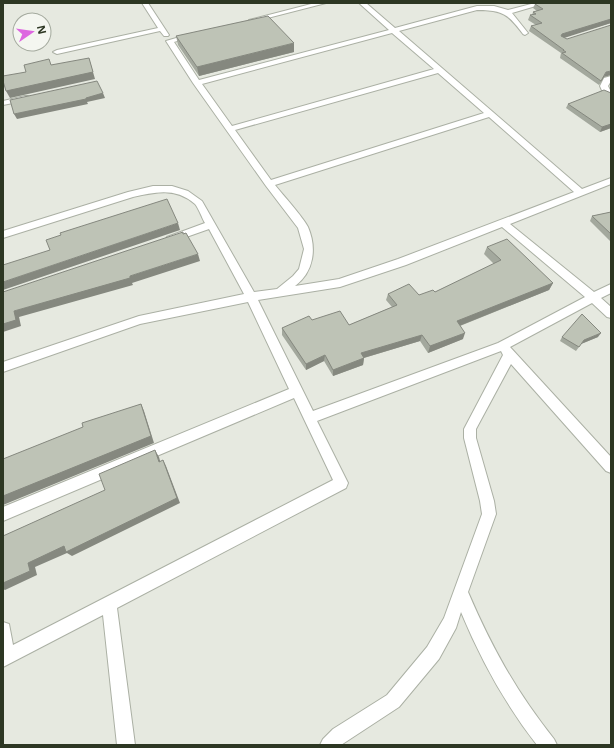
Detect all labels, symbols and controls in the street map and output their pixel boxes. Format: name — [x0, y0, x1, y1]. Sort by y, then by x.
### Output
north arrow — [12, 12, 52, 52]
text: N — [34, 24, 51, 36]

